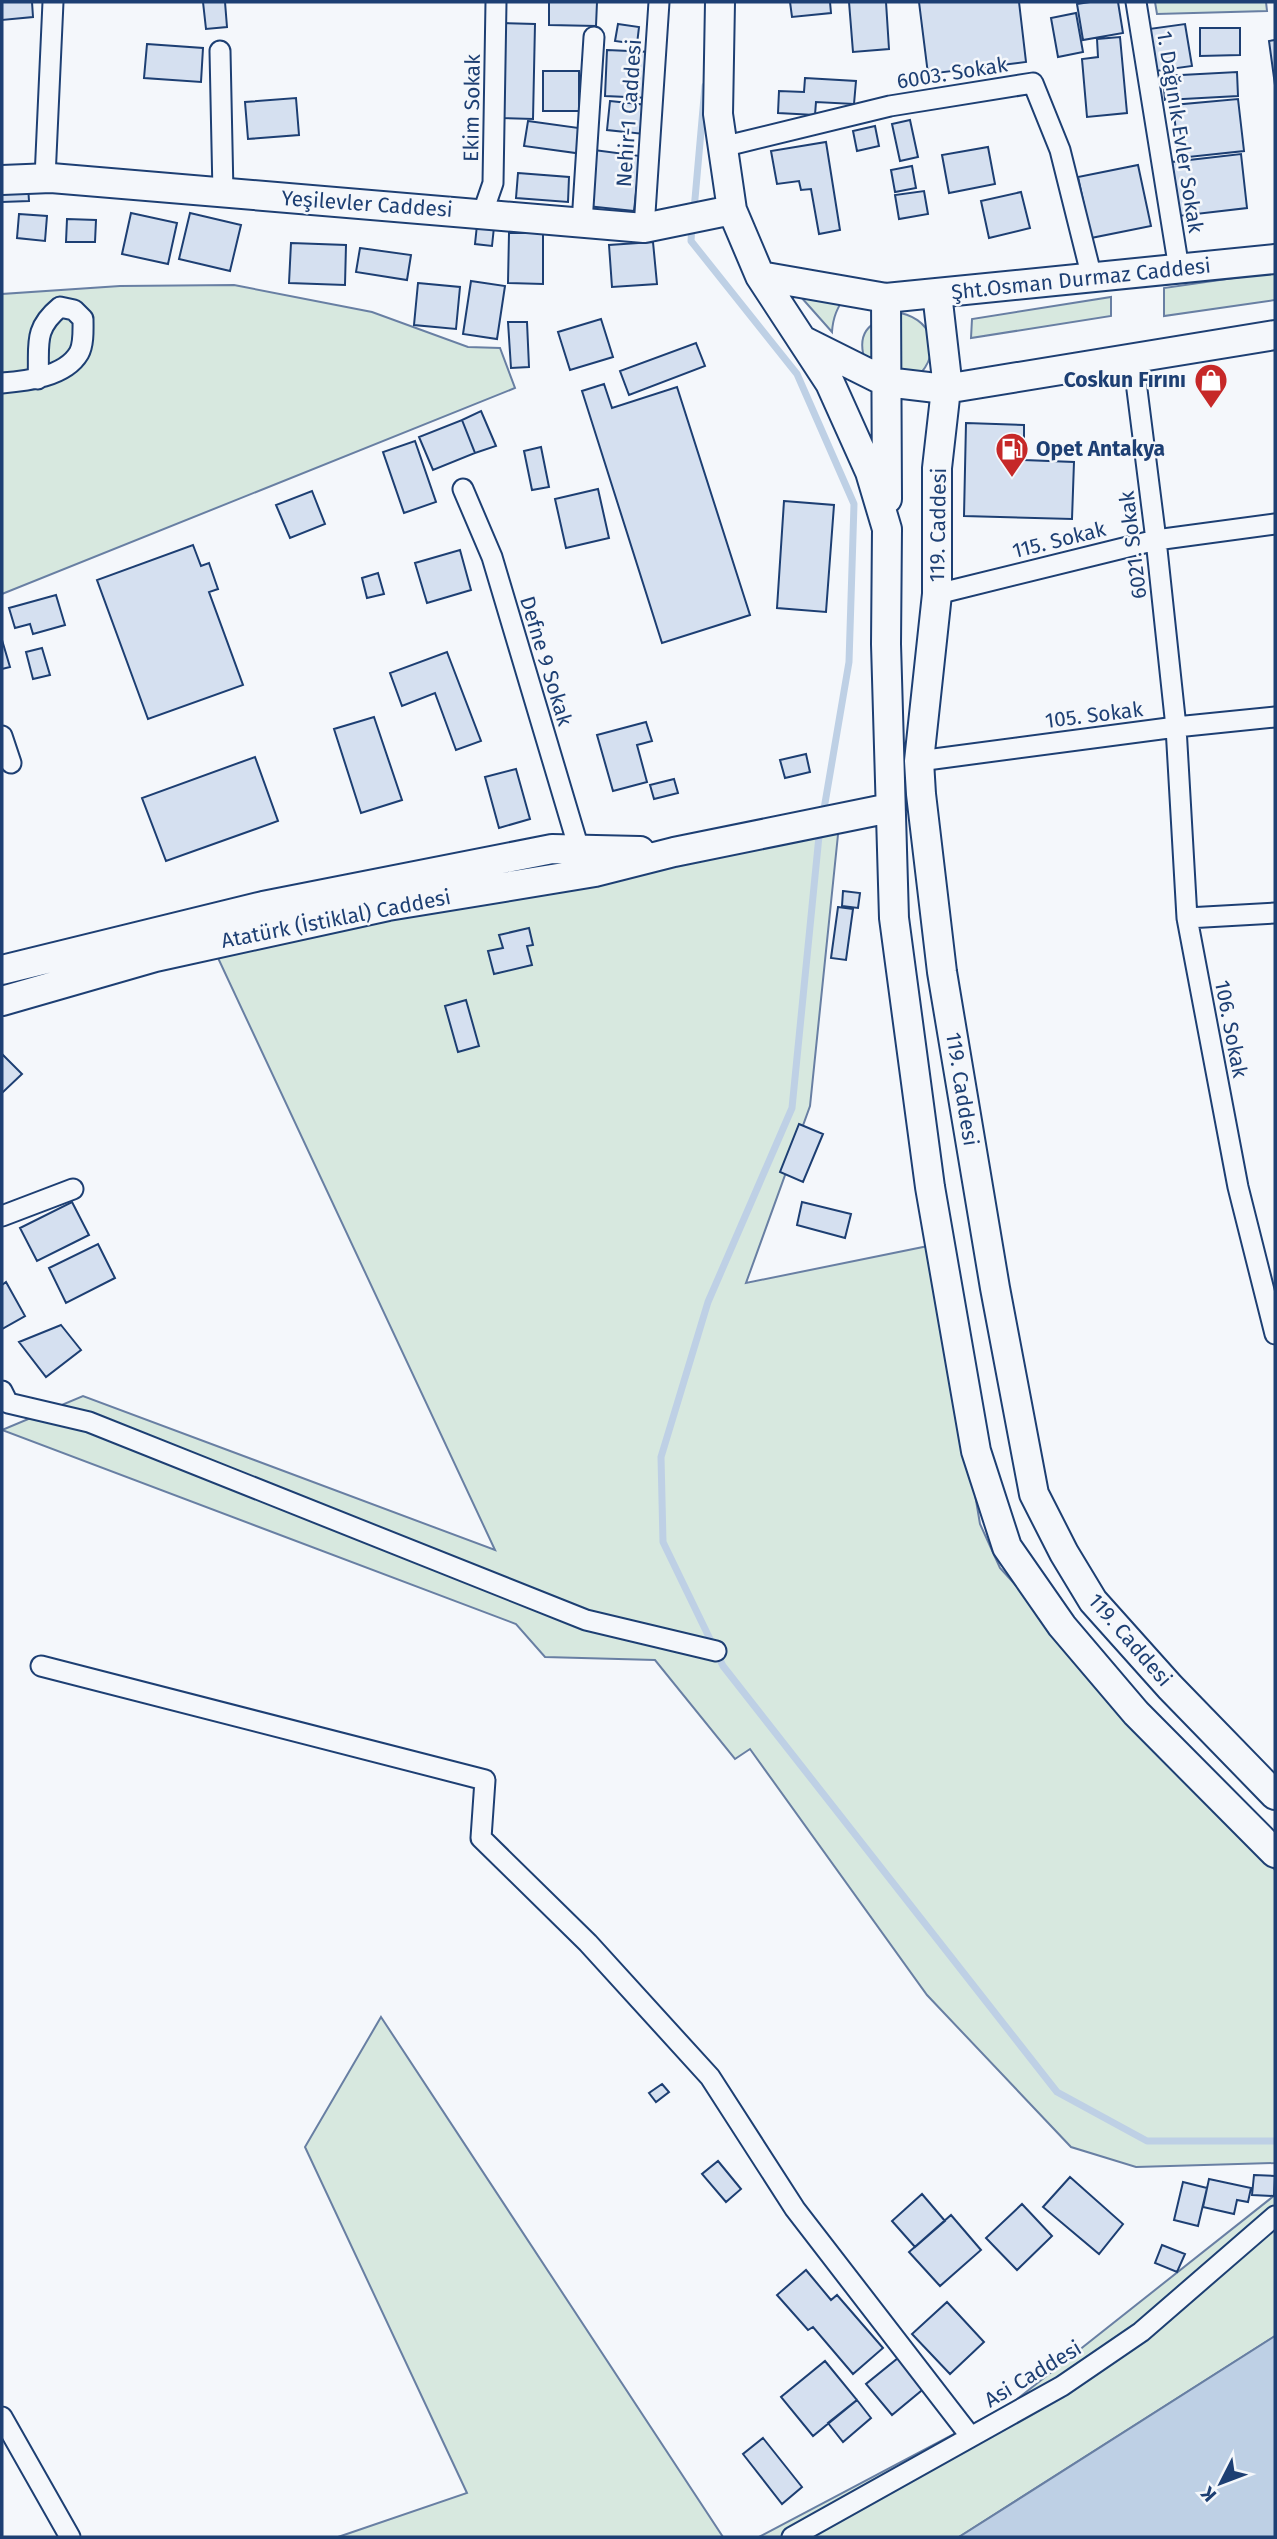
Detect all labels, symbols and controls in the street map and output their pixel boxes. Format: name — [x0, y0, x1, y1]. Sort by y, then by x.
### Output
street label: 1. Dağınık Evler Sokak — [1151, 29, 1209, 235]
street label: Nehir-1 Caddesi — [611, 38, 647, 188]
street label: 6003. Sokak — [895, 51, 1010, 95]
street label: Ekim Sokak — [458, 54, 486, 162]
street label: Yeşilevler Caddesi — [280, 185, 454, 223]
street label: Şht.Osman Durmaz Caddesi — [950, 252, 1212, 306]
shop icon: Coskun Fırını — [1192, 361, 1230, 410]
place label: Coskun Fırını — [1064, 367, 1186, 393]
fuel station icon: Opet Antakya — [993, 430, 1031, 479]
place label: Opet Antakya — [1036, 436, 1165, 462]
street label: 119. Caddesi — [924, 467, 952, 583]
street label: 6021. Sokak — [1113, 489, 1153, 600]
street label: 115. Sokak — [1010, 516, 1109, 564]
street label: Defne 9 Sokak — [514, 593, 578, 729]
street label: 105. Sokak — [1044, 696, 1145, 734]
street label: Atatürk (İstiklal) Caddesi — [219, 884, 453, 954]
street label: 106. Sokak — [1209, 978, 1253, 1080]
street label: 119. Caddesi — [940, 1030, 984, 1148]
street label: 119. Caddesi — [1083, 1588, 1177, 1692]
street label: Asi Caddesi — [980, 2335, 1086, 2413]
north arrow — [1186, 2448, 1256, 2518]
text: K — [1196, 2481, 1221, 2506]

